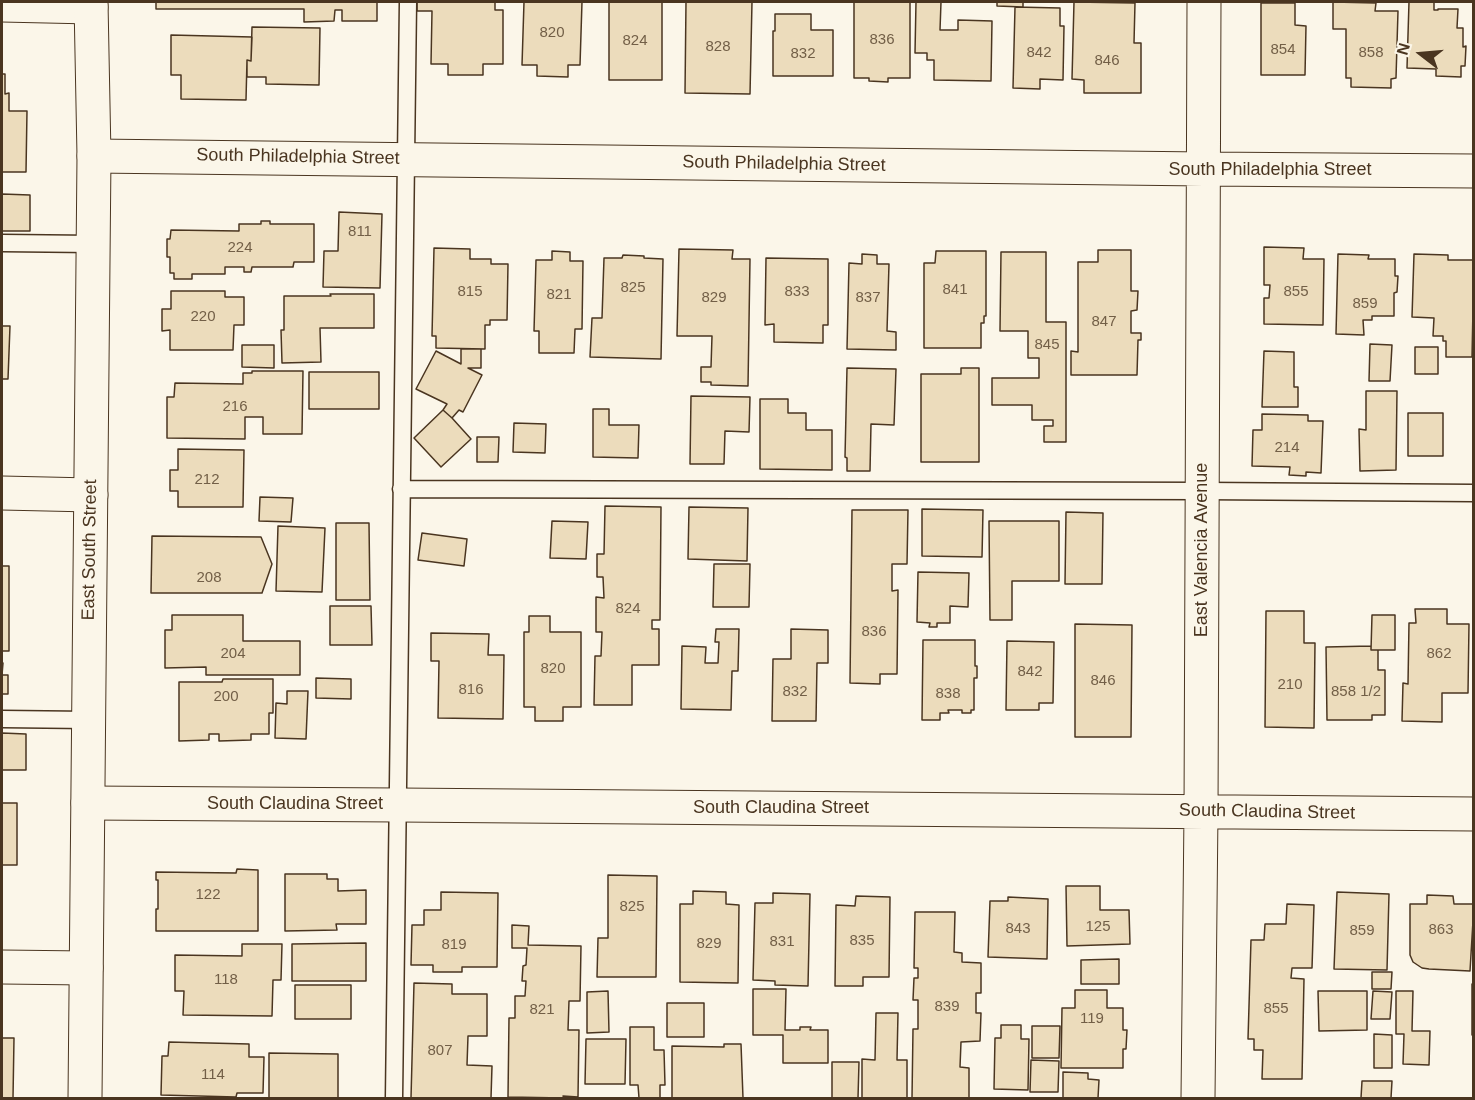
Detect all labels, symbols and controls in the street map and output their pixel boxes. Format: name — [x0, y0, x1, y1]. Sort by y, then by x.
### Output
house number: 820 — [539, 24, 565, 42]
north arrow — [1391, 24, 1451, 84]
house number: 836 — [869, 31, 895, 49]
house number: 824 — [622, 32, 648, 50]
house number: 828 — [705, 38, 731, 56]
house number: 854 — [1270, 41, 1296, 59]
text: N — [1393, 41, 1413, 57]
house number: 842 — [1026, 44, 1052, 62]
house number: 858 — [1358, 44, 1384, 62]
house number: 832 — [790, 45, 816, 63]
house number: 846 — [1094, 52, 1120, 70]
street label: South Philadelphia Street — [196, 144, 400, 170]
street label: South Philadelphia Street — [682, 151, 886, 177]
street label: South Philadelphia Street — [1168, 159, 1372, 181]
house number: 811 — [348, 223, 372, 241]
house number: 224 — [227, 239, 253, 257]
house number: 825 — [620, 279, 646, 297]
house number: 841 — [942, 281, 968, 299]
house number: 815 — [457, 283, 483, 301]
house number: 833 — [784, 283, 810, 301]
house number: 855 — [1283, 283, 1309, 301]
house number: 821 — [546, 286, 572, 304]
house number: 829 — [701, 289, 727, 307]
house number: 837 — [855, 289, 881, 307]
house number: 859 — [1352, 295, 1378, 313]
house number: 220 — [190, 308, 216, 326]
house number: 847 — [1091, 313, 1117, 331]
house number: 845 — [1034, 336, 1060, 354]
house number: 216 — [222, 398, 248, 416]
house number: 214 — [1274, 439, 1300, 457]
street label: East Valencia Avenue — [1191, 463, 1213, 637]
house number: 212 — [194, 471, 220, 489]
street label: East South Street — [78, 479, 102, 621]
house number: 208 — [196, 569, 222, 587]
house number: 824 — [615, 600, 641, 618]
house number: 836 — [861, 623, 887, 641]
house number: 204 — [220, 645, 246, 663]
house number: 862 — [1426, 645, 1452, 663]
house number: 820 — [540, 660, 566, 678]
house number: 842 — [1017, 663, 1043, 681]
house number: 846 — [1090, 672, 1116, 690]
house number: 210 — [1277, 676, 1303, 694]
house number: 816 — [458, 681, 484, 699]
house number: 832 — [782, 683, 808, 701]
house number: 858 1/2 — [1331, 683, 1381, 701]
house number: 838 — [935, 685, 961, 703]
house number: 200 — [213, 688, 239, 706]
street label: South Claudina Street — [207, 793, 383, 815]
street label: South Claudina Street — [693, 797, 869, 819]
street label: South Claudina Street — [1179, 800, 1355, 824]
house number: 122 — [195, 886, 221, 904]
house number: 825 — [619, 898, 645, 916]
house number: 125 — [1085, 918, 1111, 936]
house number: 843 — [1005, 920, 1031, 938]
house number: 863 — [1428, 921, 1454, 939]
house number: 859 — [1349, 922, 1375, 940]
house number: 835 — [849, 932, 875, 950]
house number: 831 — [769, 933, 795, 951]
house number: 829 — [696, 935, 722, 953]
house number: 819 — [441, 936, 467, 954]
house number: 118 — [214, 971, 238, 989]
house number: 839 — [934, 998, 960, 1016]
house number: 855 — [1263, 1000, 1289, 1018]
house number: 821 — [529, 1001, 555, 1019]
house number: 119 — [1080, 1010, 1104, 1028]
house number: 807 — [427, 1042, 453, 1060]
house number: 114 — [201, 1066, 225, 1084]

